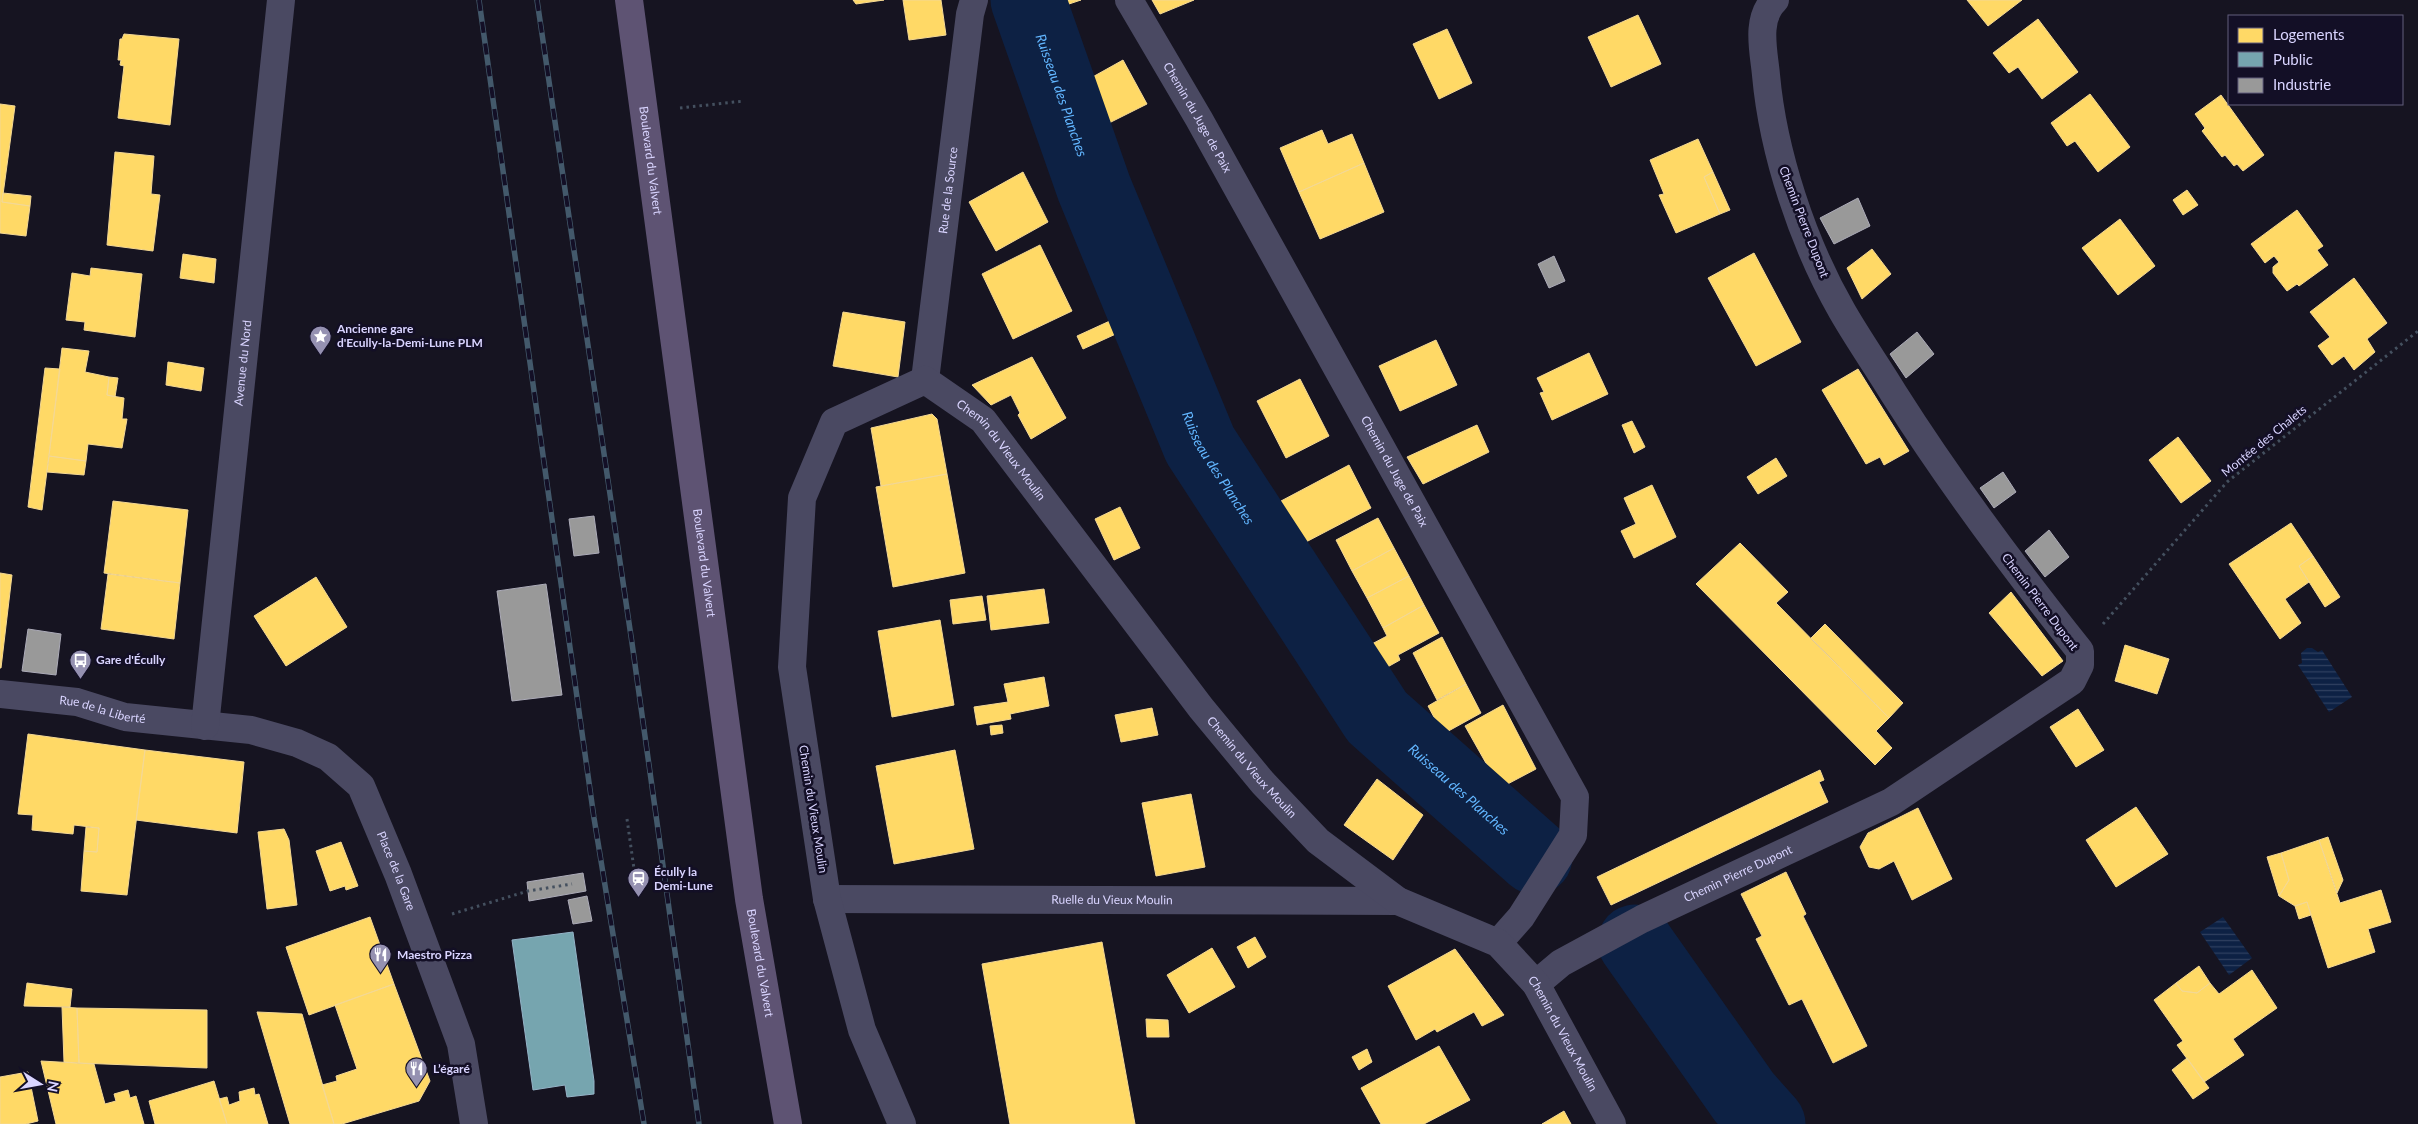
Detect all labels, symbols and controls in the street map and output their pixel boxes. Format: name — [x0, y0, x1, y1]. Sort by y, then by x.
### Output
legend — [2228, 15, 2403, 105]
text: Logements — [2273, 25, 2345, 43]
water label: Ruisseau des Planches — [1033, 31, 1091, 159]
text: Public — [2273, 50, 2313, 68]
street label: Chemin du Juge de Paix — [1160, 59, 1235, 175]
text: Industrie — [2273, 75, 2331, 93]
street label: Boulevard du Valvert — [636, 105, 666, 216]
street label: Rue de la Source — [935, 146, 961, 235]
street label: Chemin Pierre Dupont — [1776, 164, 1833, 280]
street label: Avenue du Nord — [231, 319, 254, 407]
place label: Ancienne gare d'Ecully-la-Demi-Lune PLM — [336, 321, 483, 350]
place icon: Ancienne gare d'Ecully-la-Demi-Lune PLM — [309, 324, 333, 355]
street label: Chemin du Vieux Moulin — [954, 396, 1049, 503]
street label: Montée des Chalets — [2218, 402, 2309, 479]
water label: Ruisseau des Planches — [1179, 409, 1259, 528]
street label: Chemin du Juge de Paix — [1358, 413, 1432, 529]
street label: Boulevard du Valvert — [690, 508, 719, 619]
street label: Chemin Pierre Dupont — [1999, 550, 2082, 654]
bus stop icon: Gare d'Écully — [68, 648, 92, 679]
place label: Gare d'Écully — [96, 652, 166, 667]
street label: Rue de la Liberté — [59, 692, 146, 726]
street label: Chemin du Vieux Moulin — [1204, 713, 1300, 821]
water label: Ruisseau des Planches — [1405, 740, 1513, 838]
street label: Chemin du Vieux Moulin — [796, 744, 831, 874]
street label: Place de la Gare — [374, 829, 419, 913]
street label: Chemin Pierre Dupont — [1681, 841, 1795, 905]
place label: Écully la Demi-Lune — [654, 864, 714, 893]
station icon: Écully la Demi-Lune — [626, 867, 650, 898]
street label: Ruelle du Vieux Moulin — [1051, 892, 1173, 907]
street label: Boulevard du Valvert — [744, 908, 777, 1019]
restaurant icon: Maestro Pizza — [369, 943, 393, 974]
place label: Maestro Pizza — [397, 947, 472, 962]
street label: Chemin du Vieux Moulin — [1525, 972, 1601, 1094]
restaurant icon: L’égaré — [405, 1057, 429, 1088]
north arrow — [15, 1059, 65, 1109]
place label: L’égaré — [433, 1061, 470, 1076]
text: N — [44, 1080, 63, 1093]

